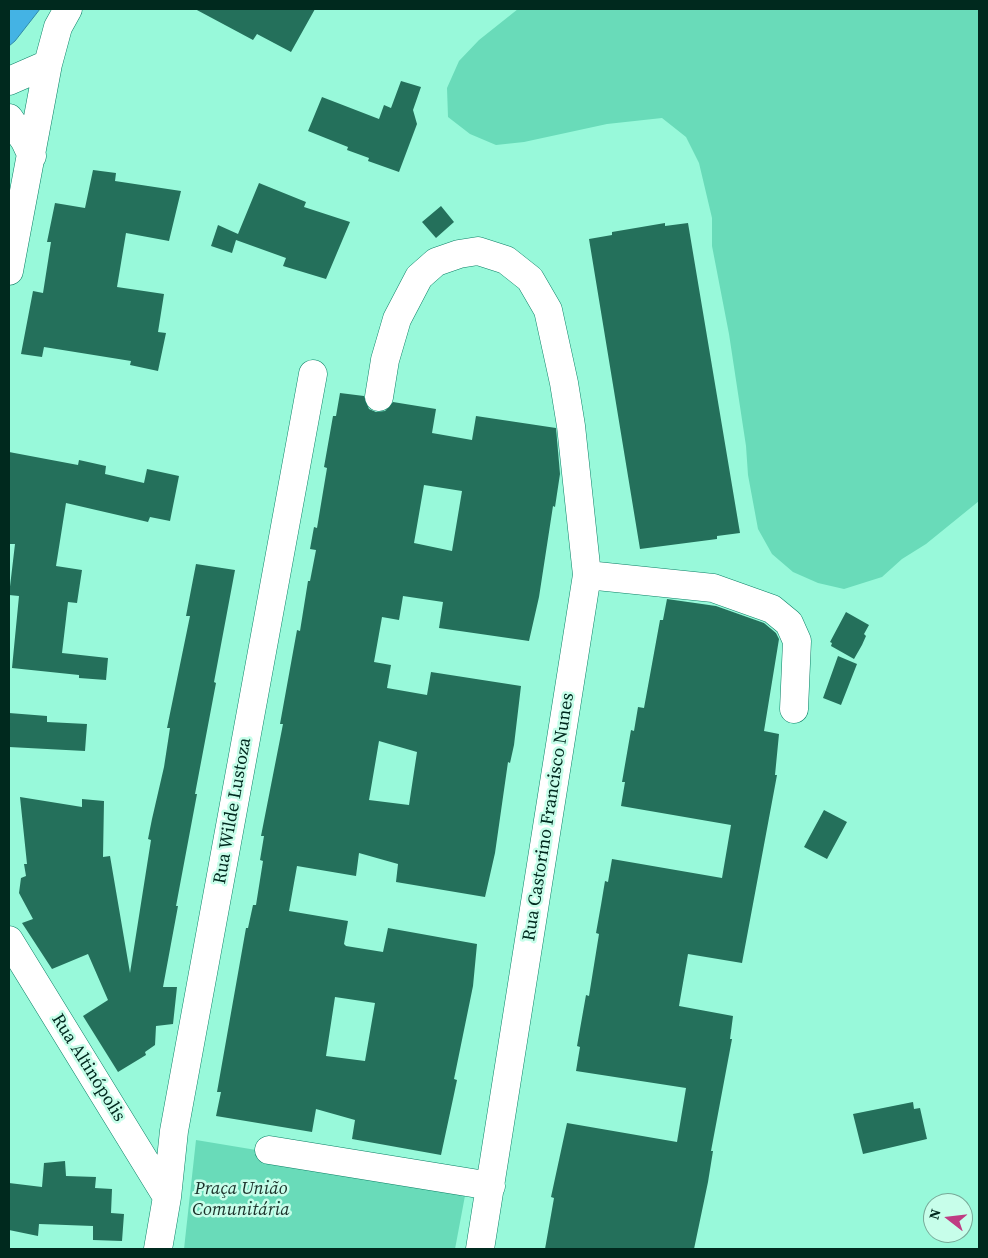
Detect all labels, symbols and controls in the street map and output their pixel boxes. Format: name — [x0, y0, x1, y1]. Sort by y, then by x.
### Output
street label: Rua Castorino Francisco Nunes — [519, 691, 579, 943]
street label: Rua Wilde Lustoza — [209, 736, 257, 886]
street label: Rua Altinópolis — [46, 1010, 130, 1126]
park label: Praça União Comunitária — [192, 1178, 290, 1220]
north arrow — [923, 1193, 973, 1243]
text: N — [924, 1206, 946, 1222]

